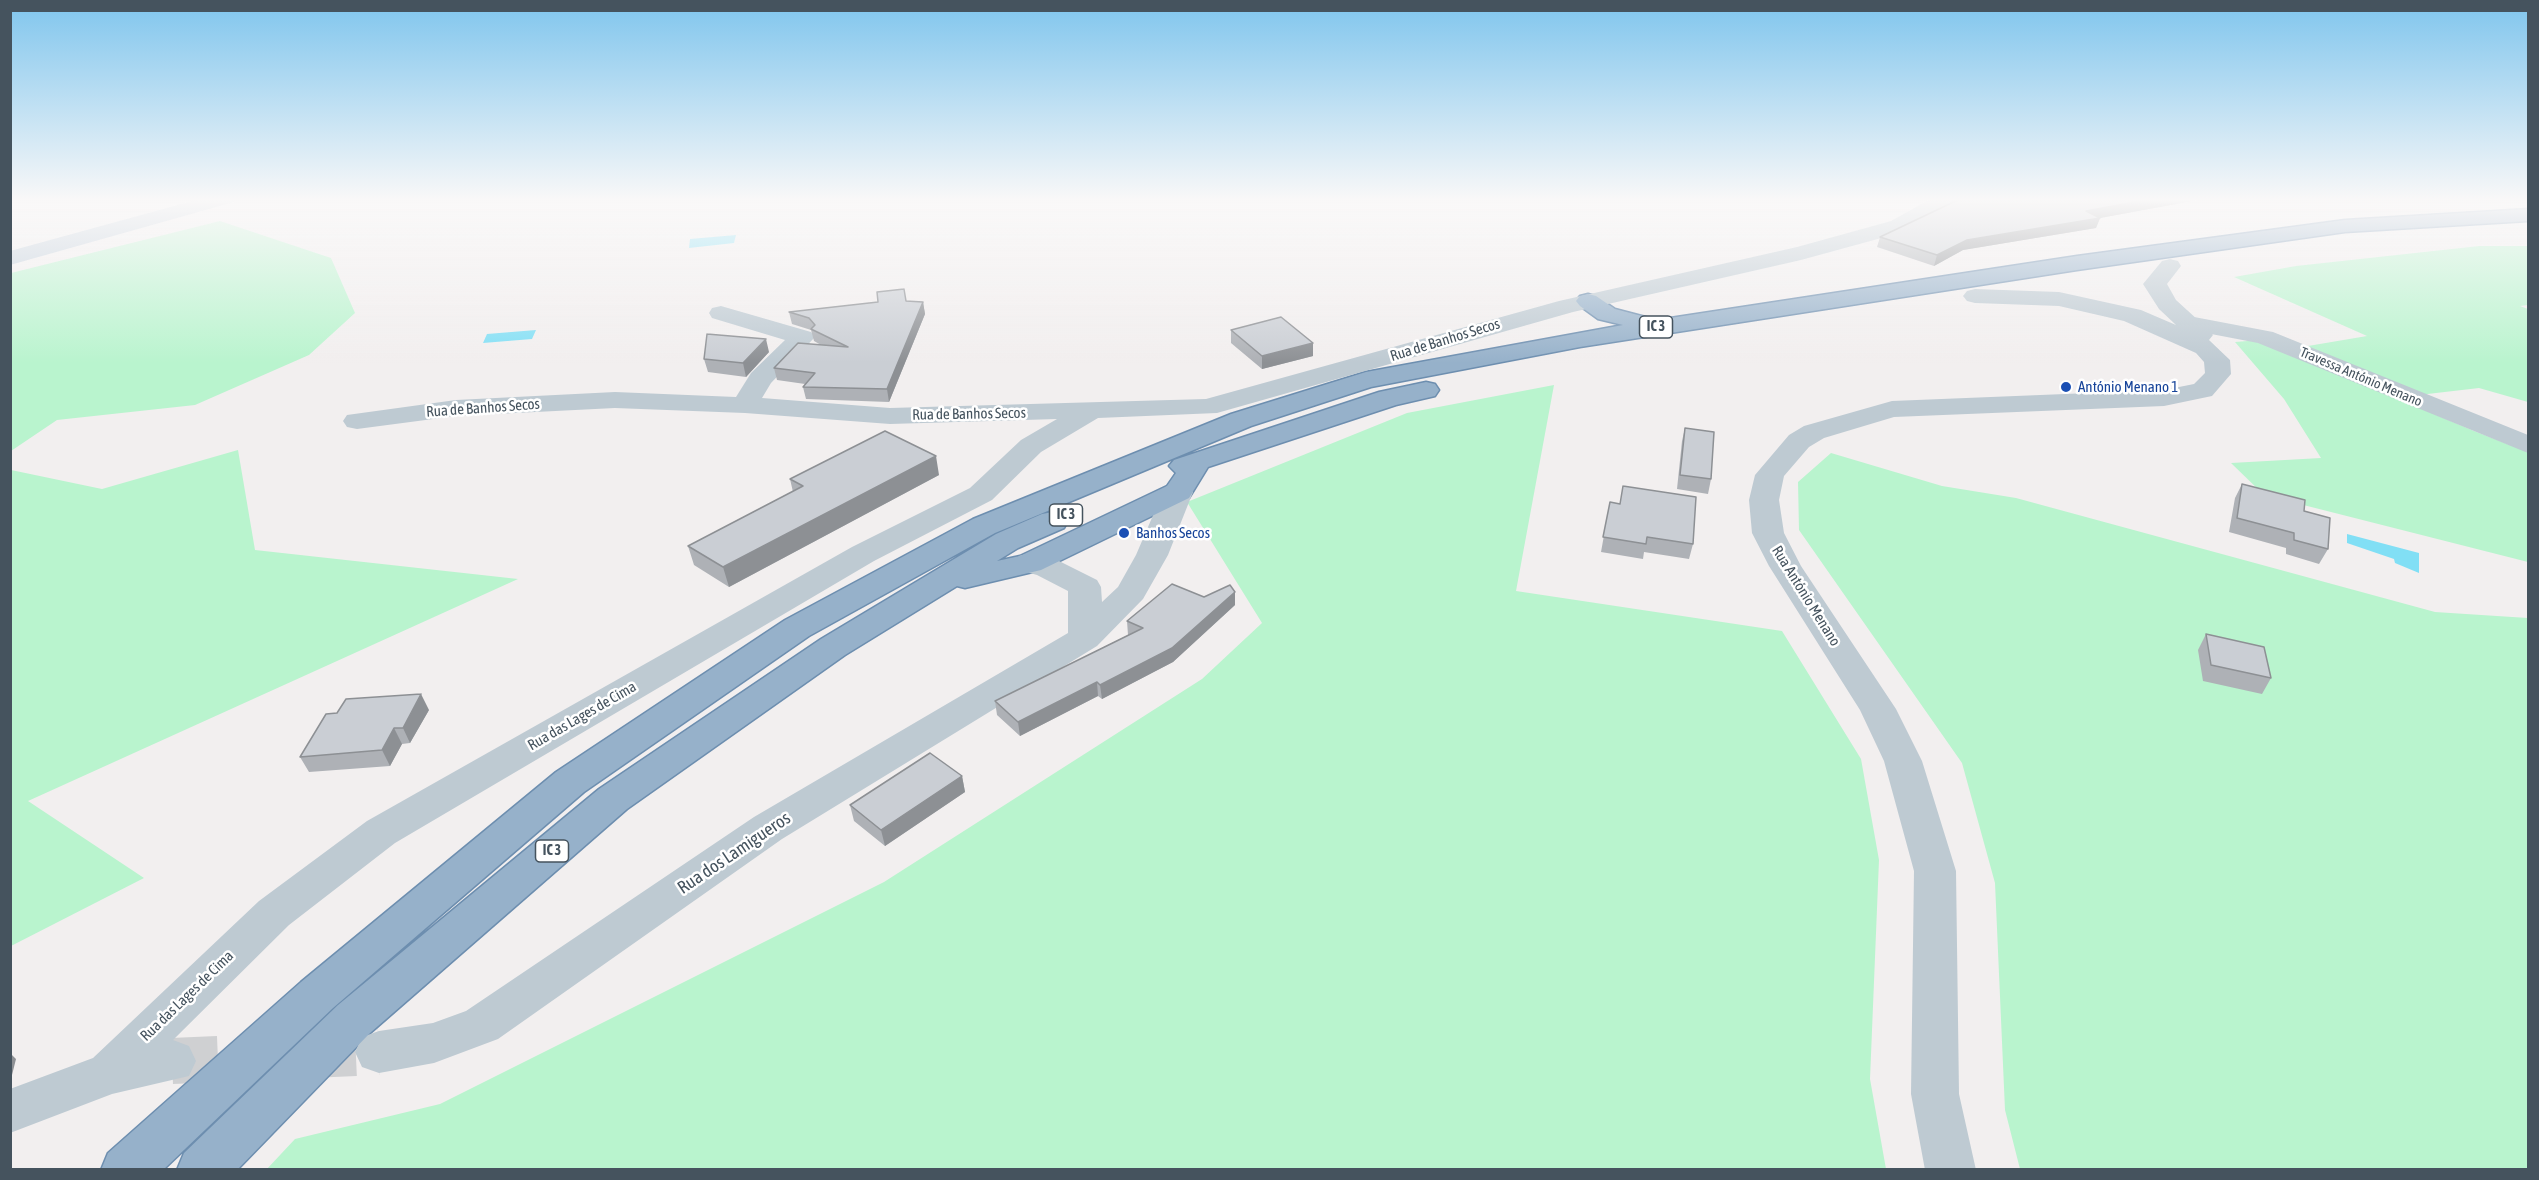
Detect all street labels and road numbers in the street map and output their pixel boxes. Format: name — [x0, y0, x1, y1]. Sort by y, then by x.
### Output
street label: Rua de Banhos Secos — [1388, 315, 1502, 365]
road number: IC 3 — [1640, 316, 1672, 338]
street label: Travessa António Menano — [2297, 344, 2425, 410]
street label: Rua de Banhos Secos — [426, 395, 540, 421]
street label: Rua de Banhos Secos — [912, 404, 1026, 424]
road number: IC 3 — [1050, 504, 1082, 526]
street label: Rua António Menano — [1768, 543, 1844, 649]
street label: Rua das Lages de Cima — [525, 678, 639, 754]
street label: Rua dos Lamigueros — [673, 807, 795, 899]
road number: IC 3 — [536, 840, 568, 862]
street label: Rua das Lages de Cima — [137, 947, 237, 1045]

